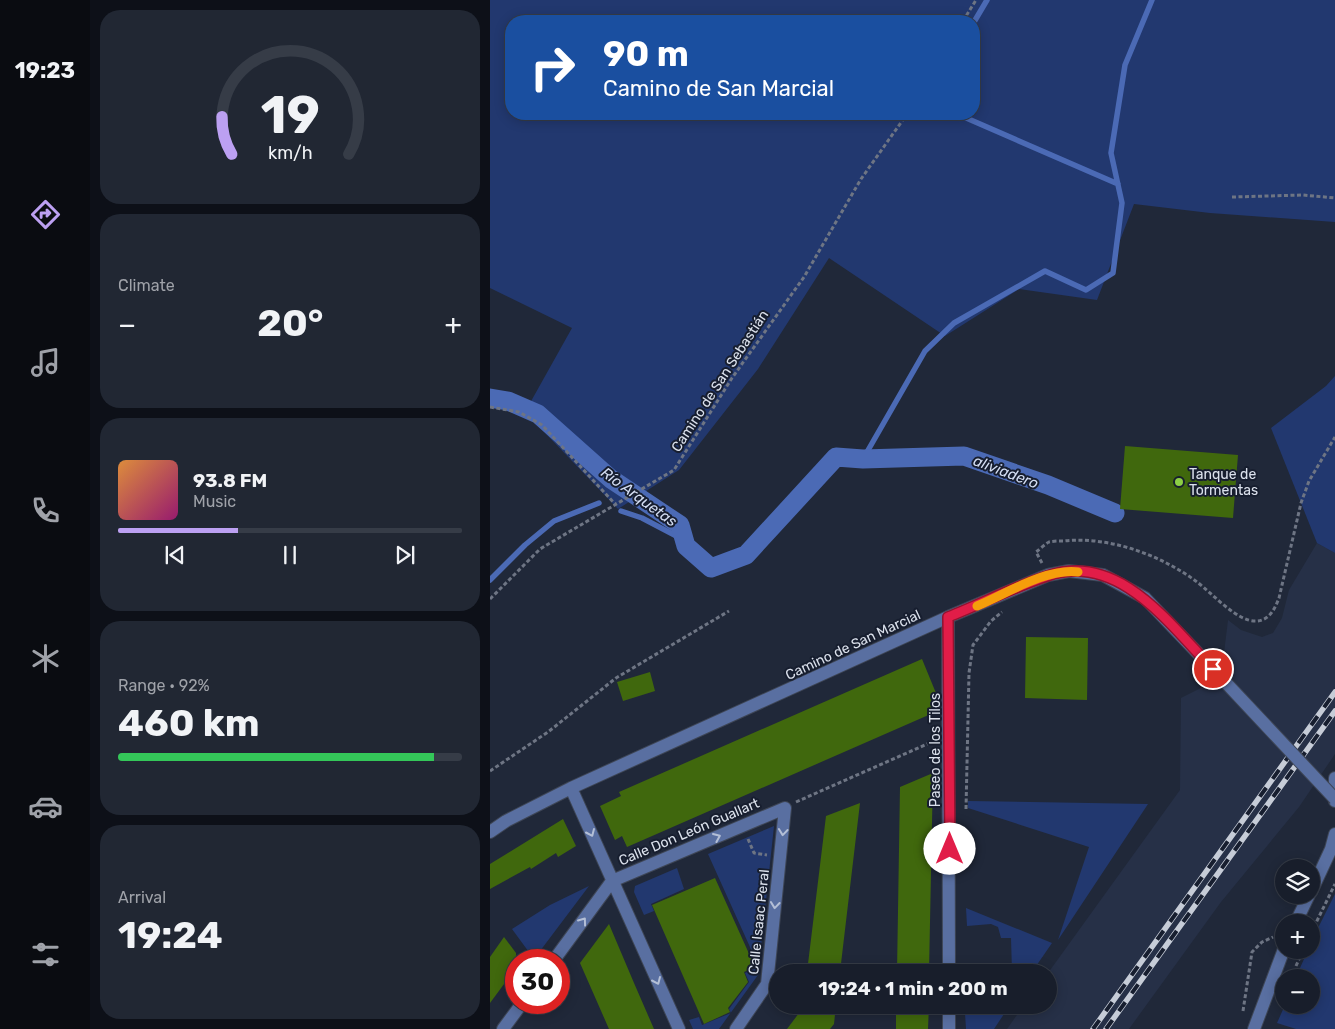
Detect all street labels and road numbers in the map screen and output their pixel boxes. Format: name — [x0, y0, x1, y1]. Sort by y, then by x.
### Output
street label: Camino de San Sebastián — [668, 307, 772, 455]
street label: Camino de San Marcial — [783, 606, 923, 684]
street label: Paseo de los Tilos — [927, 693, 944, 807]
street label: Calle Don León Guallart — [616, 794, 762, 869]
street label: Calle Isaac Peral — [745, 869, 773, 975]

